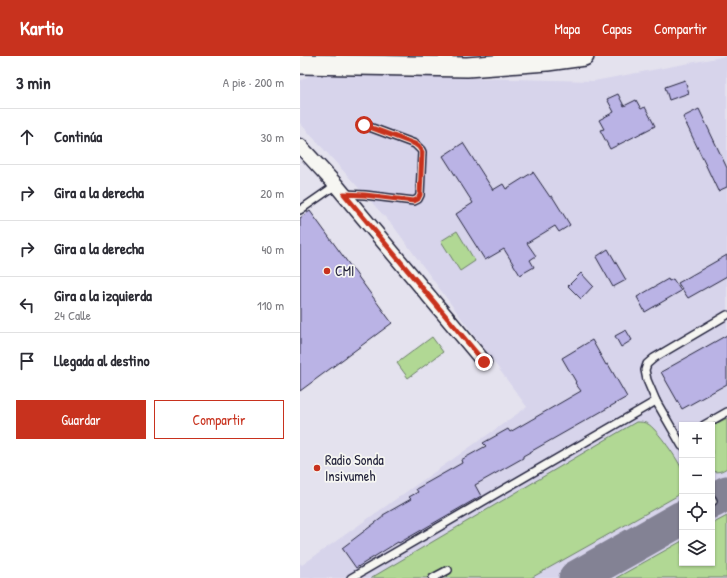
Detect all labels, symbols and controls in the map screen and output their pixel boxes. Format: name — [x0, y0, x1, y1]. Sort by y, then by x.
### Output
text: Kartio — [20, 15, 63, 41]
text: Mapa — [555, 19, 580, 38]
text: Capas — [602, 19, 632, 38]
text: Compartir — [654, 19, 707, 38]
text: 3 min — [16, 71, 51, 94]
text: A pie · 200 m — [223, 73, 284, 91]
route start — [355, 116, 373, 134]
icon: ahead — [16, 126, 38, 148]
text: Continúa — [54, 126, 102, 147]
text: 30 m — [261, 128, 284, 146]
icon: right — [16, 182, 38, 204]
text: Gira a la derecha — [54, 182, 144, 203]
text: 20 m — [260, 184, 284, 202]
icon: right — [16, 238, 38, 260]
text: Gira a la derecha — [54, 238, 144, 259]
text: 40 m — [261, 240, 284, 258]
place label: CMI — [335, 261, 354, 280]
marker: CMI — [322, 266, 332, 276]
text: Gira a la izquierda — [54, 285, 152, 306]
icon: left — [16, 294, 38, 316]
text: 110 m — [257, 296, 284, 314]
text: 24 Calle — [54, 306, 91, 324]
icon: arrive — [16, 350, 38, 372]
text: Llegada al destino — [54, 350, 150, 371]
route end — [475, 353, 493, 371]
button: Guardar — [16, 400, 146, 439]
button: Compartir — [154, 400, 284, 439]
map controls — [679, 422, 715, 566]
button: + — [679, 422, 715, 458]
place label: Radio Sonda Insivumeh — [325, 450, 384, 485]
button: − — [679, 458, 715, 494]
marker: Radio Sonda Insivumeh — [312, 463, 322, 473]
button: locate — [679, 494, 715, 530]
button: layers — [679, 530, 715, 566]

